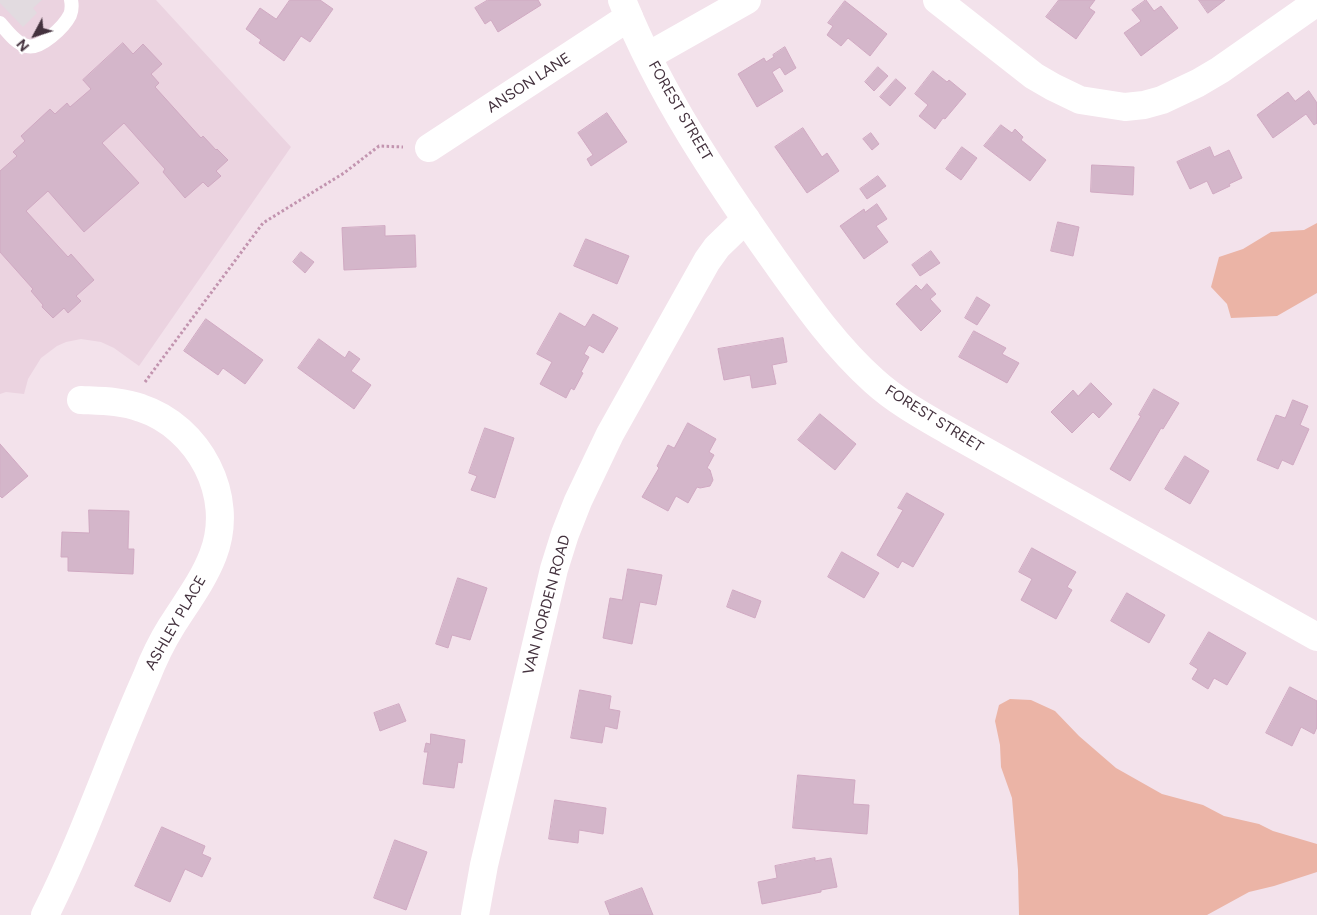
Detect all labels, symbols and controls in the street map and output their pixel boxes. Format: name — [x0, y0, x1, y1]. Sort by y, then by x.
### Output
north arrow — [10, 10, 60, 60]
text: N — [13, 35, 33, 55]
street label: ANSON LANE — [484, 49, 574, 117]
street label: FOREST STREET — [644, 58, 716, 164]
street label: FOREST STREET — [882, 382, 986, 456]
street label: VAN NORDEN ROAD — [520, 533, 574, 677]
street label: ASHLEY PLACE — [142, 573, 210, 673]

